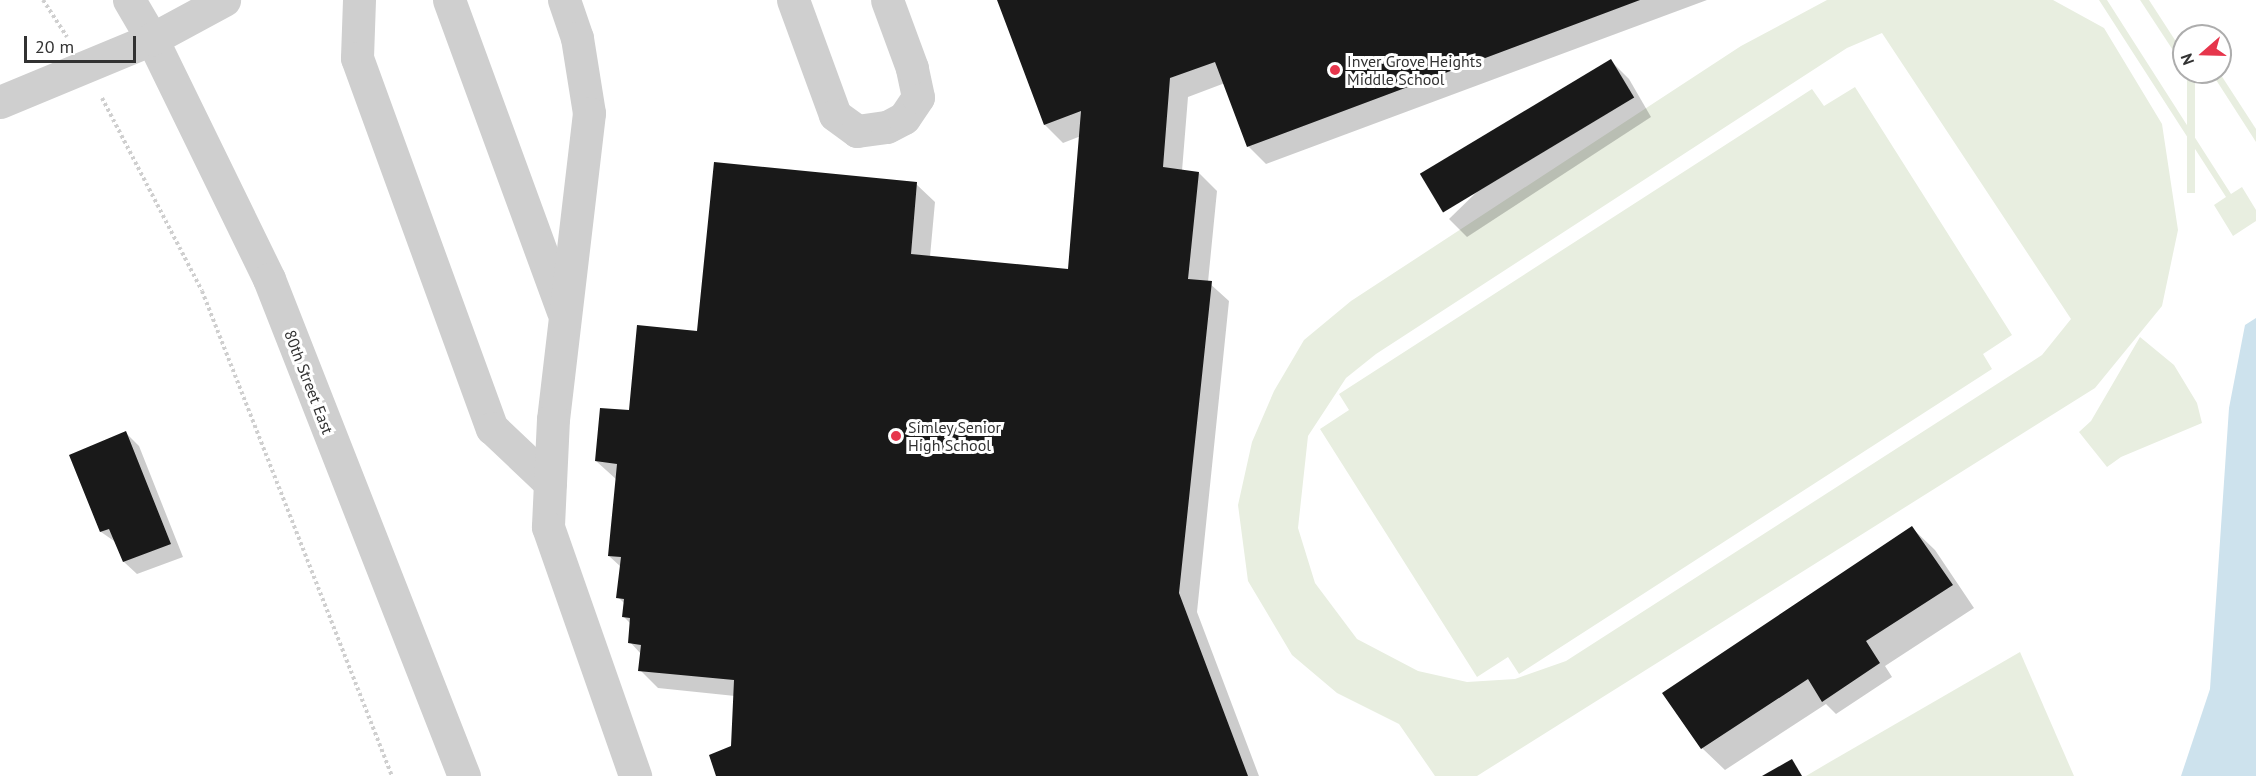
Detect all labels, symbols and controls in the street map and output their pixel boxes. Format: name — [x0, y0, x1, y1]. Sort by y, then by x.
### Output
scale bar — [27, 24, 140, 62]
north arrow — [2172, 24, 2232, 84]
text: 20 m — [35, 35, 74, 58]
place label: Inver Grove Heights Middle School — [1347, 51, 1482, 89]
text: N — [2176, 51, 2198, 68]
marker: Inver Grove Heights Middle School — [1328, 63, 1342, 77]
street label: 80th Street East — [280, 327, 338, 437]
place label: Simley Senior High School — [908, 417, 1002, 455]
marker: Simley Senior High School — [889, 429, 903, 443]

